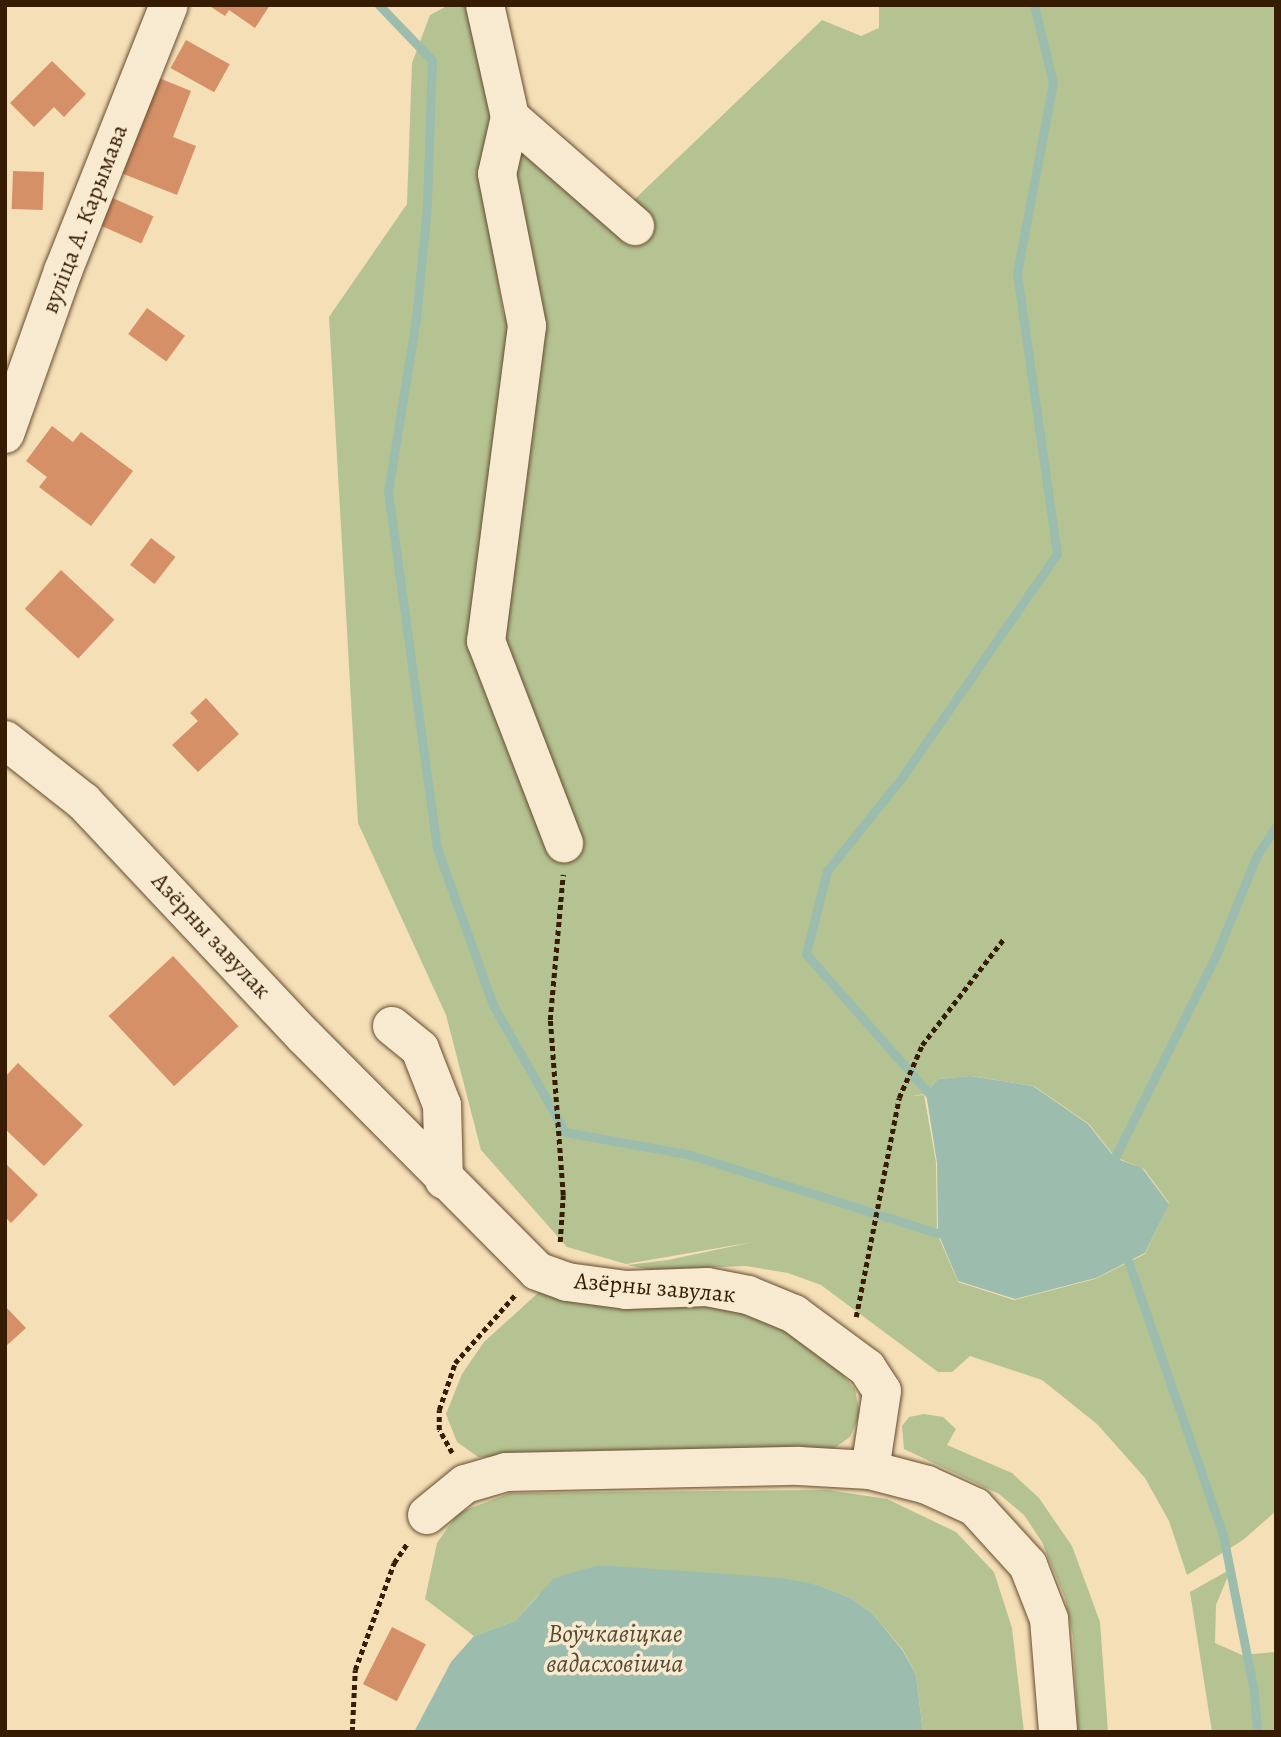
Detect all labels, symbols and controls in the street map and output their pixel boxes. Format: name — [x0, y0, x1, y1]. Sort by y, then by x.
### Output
street label: вуліца А. Карымава — [36, 120, 134, 318]
street label: Азёрны завулак — [145, 867, 277, 1005]
street label: Азёрны завулак — [573, 1267, 737, 1309]
water label: Воўчкавіцкае вадасховішча — [546, 1618, 684, 1680]

